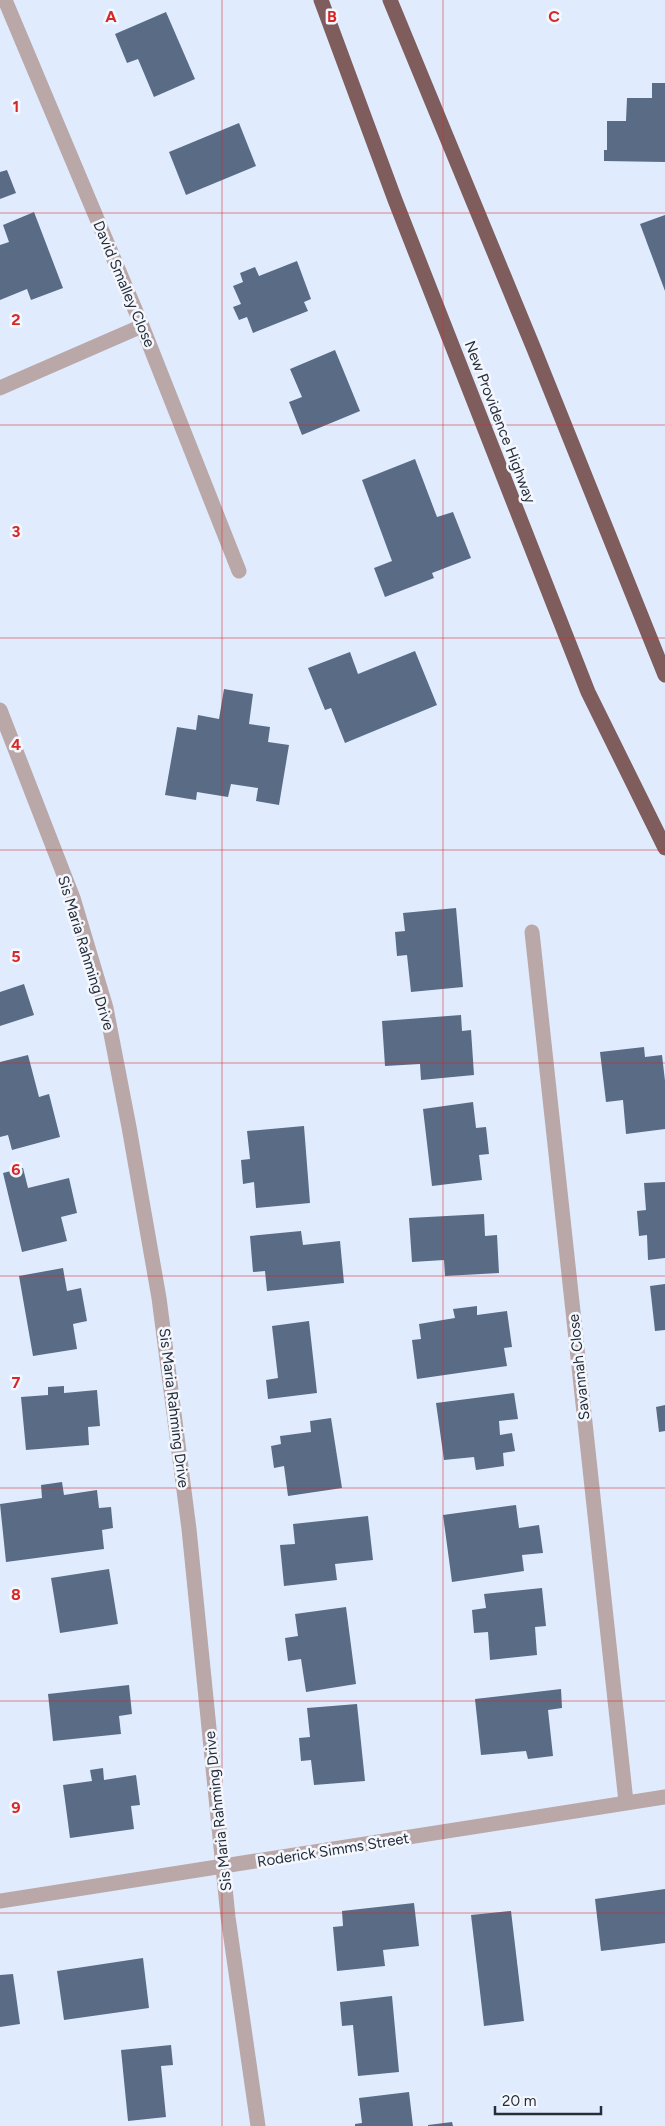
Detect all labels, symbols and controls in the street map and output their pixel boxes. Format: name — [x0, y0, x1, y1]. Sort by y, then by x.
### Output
text: A — [105, 7, 117, 26]
text: B — [327, 7, 337, 26]
text: C — [548, 7, 560, 26]
text: 1 — [13, 97, 19, 116]
street label: David Smalley Close — [89, 218, 159, 350]
text: 2 — [11, 310, 21, 329]
street label: New Providence Highway — [461, 338, 539, 506]
text: 3 — [12, 522, 21, 541]
text: 4 — [11, 735, 21, 754]
street label: Sis Maria Rahming Drive — [54, 873, 118, 1033]
text: 5 — [11, 947, 21, 966]
text: 6 — [11, 1160, 21, 1179]
street label: Savannah Close — [564, 1313, 594, 1421]
street label: Sis Maria Rahming Drive — [155, 1327, 193, 1489]
text: 7 — [12, 1373, 21, 1392]
text: 8 — [11, 1585, 21, 1604]
street label: Sis Maria Rahming Drive — [201, 1730, 235, 1892]
text: 9 — [11, 1798, 21, 1817]
street label: Roderick Simms Street — [256, 1829, 411, 1871]
scale bar — [495, 2084, 601, 2116]
text: 20 m — [502, 2092, 536, 2110]

